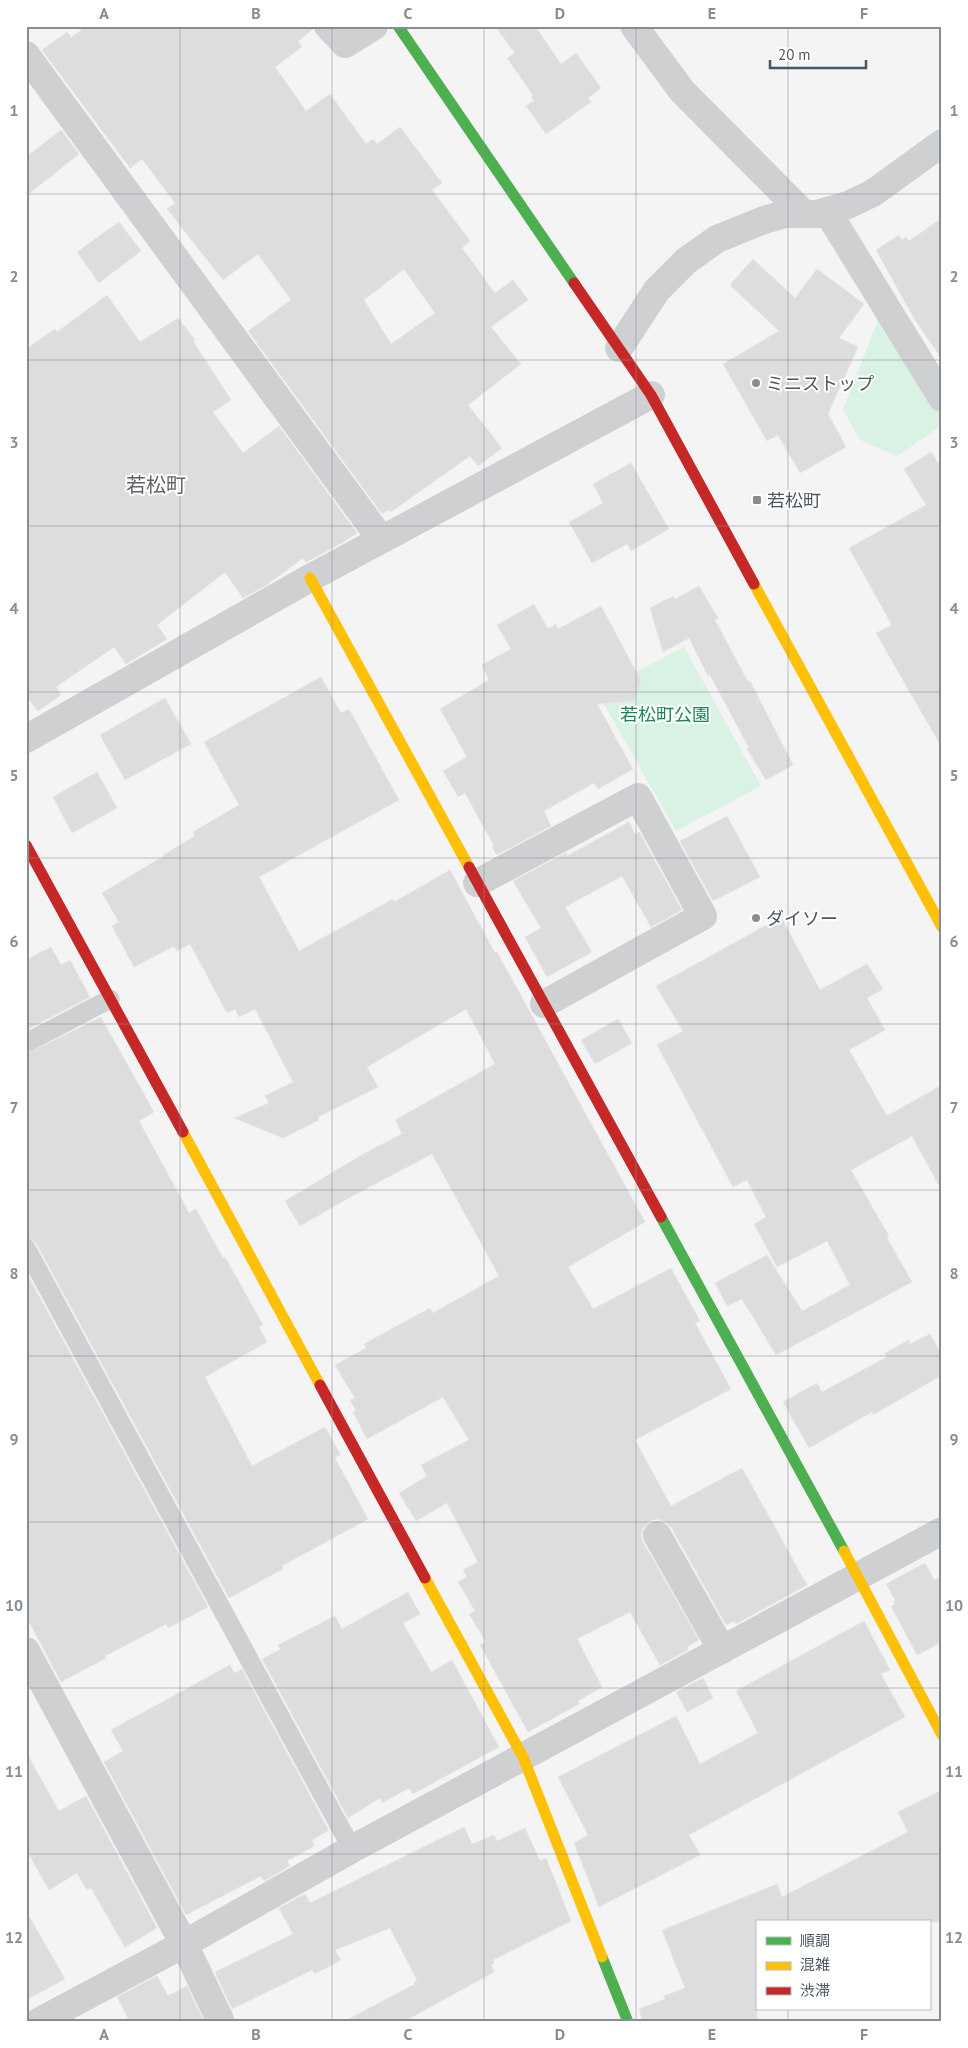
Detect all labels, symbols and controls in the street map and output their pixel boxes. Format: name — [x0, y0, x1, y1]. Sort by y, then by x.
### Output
text: A — [99, 3, 109, 23]
text: B — [251, 3, 261, 23]
text: C — [404, 3, 413, 23]
text: D — [555, 3, 565, 23]
text: E — [708, 3, 716, 23]
text: F — [860, 3, 868, 23]
scale bar — [770, 38, 867, 70]
text: 20 m — [778, 45, 811, 64]
text: 1 — [9, 100, 19, 120]
text: 1 — [949, 100, 959, 120]
text: 2 — [9, 266, 19, 286]
text: 2 — [949, 266, 959, 286]
place label: ミニストップ — [766, 372, 874, 395]
marker: ミニストップ — [750, 377, 762, 389]
text: 3 — [9, 432, 19, 452]
text: 3 — [949, 432, 959, 452]
district label: 若松町 — [126, 472, 186, 498]
place label: 若松町 — [767, 489, 821, 512]
marker: 若松町 — [751, 494, 763, 506]
text: 4 — [9, 598, 19, 618]
text: 4 — [949, 598, 959, 618]
park label: 若松町公園 — [620, 703, 710, 726]
text: 5 — [9, 765, 19, 785]
text: 5 — [949, 765, 959, 785]
place label: ダイソー — [766, 907, 838, 930]
marker: ダイソー — [750, 912, 762, 924]
text: 6 — [9, 931, 19, 951]
text: 6 — [949, 931, 959, 951]
text: 7 — [9, 1097, 19, 1117]
text: 7 — [949, 1097, 959, 1117]
text: 8 — [9, 1263, 19, 1283]
text: 8 — [949, 1263, 959, 1283]
text: 9 — [9, 1429, 19, 1449]
text: 9 — [949, 1429, 959, 1449]
text: 10 — [5, 1595, 23, 1615]
text: 10 — [945, 1595, 963, 1615]
text: 11 — [5, 1761, 23, 1781]
text: 11 — [945, 1761, 963, 1781]
legend — [756, 1920, 930, 2010]
text: 12 — [5, 1927, 23, 1947]
text: 12 — [945, 1927, 963, 1947]
text: 順調 — [800, 1931, 830, 1950]
text: 混雑 — [800, 1955, 830, 1974]
text: 渋滞 — [800, 1981, 830, 2000]
text: A — [99, 2024, 109, 2044]
text: B — [251, 2024, 261, 2044]
text: C — [404, 2024, 413, 2044]
text: D — [555, 2024, 565, 2044]
text: E — [708, 2024, 716, 2044]
text: F — [860, 2024, 868, 2044]

